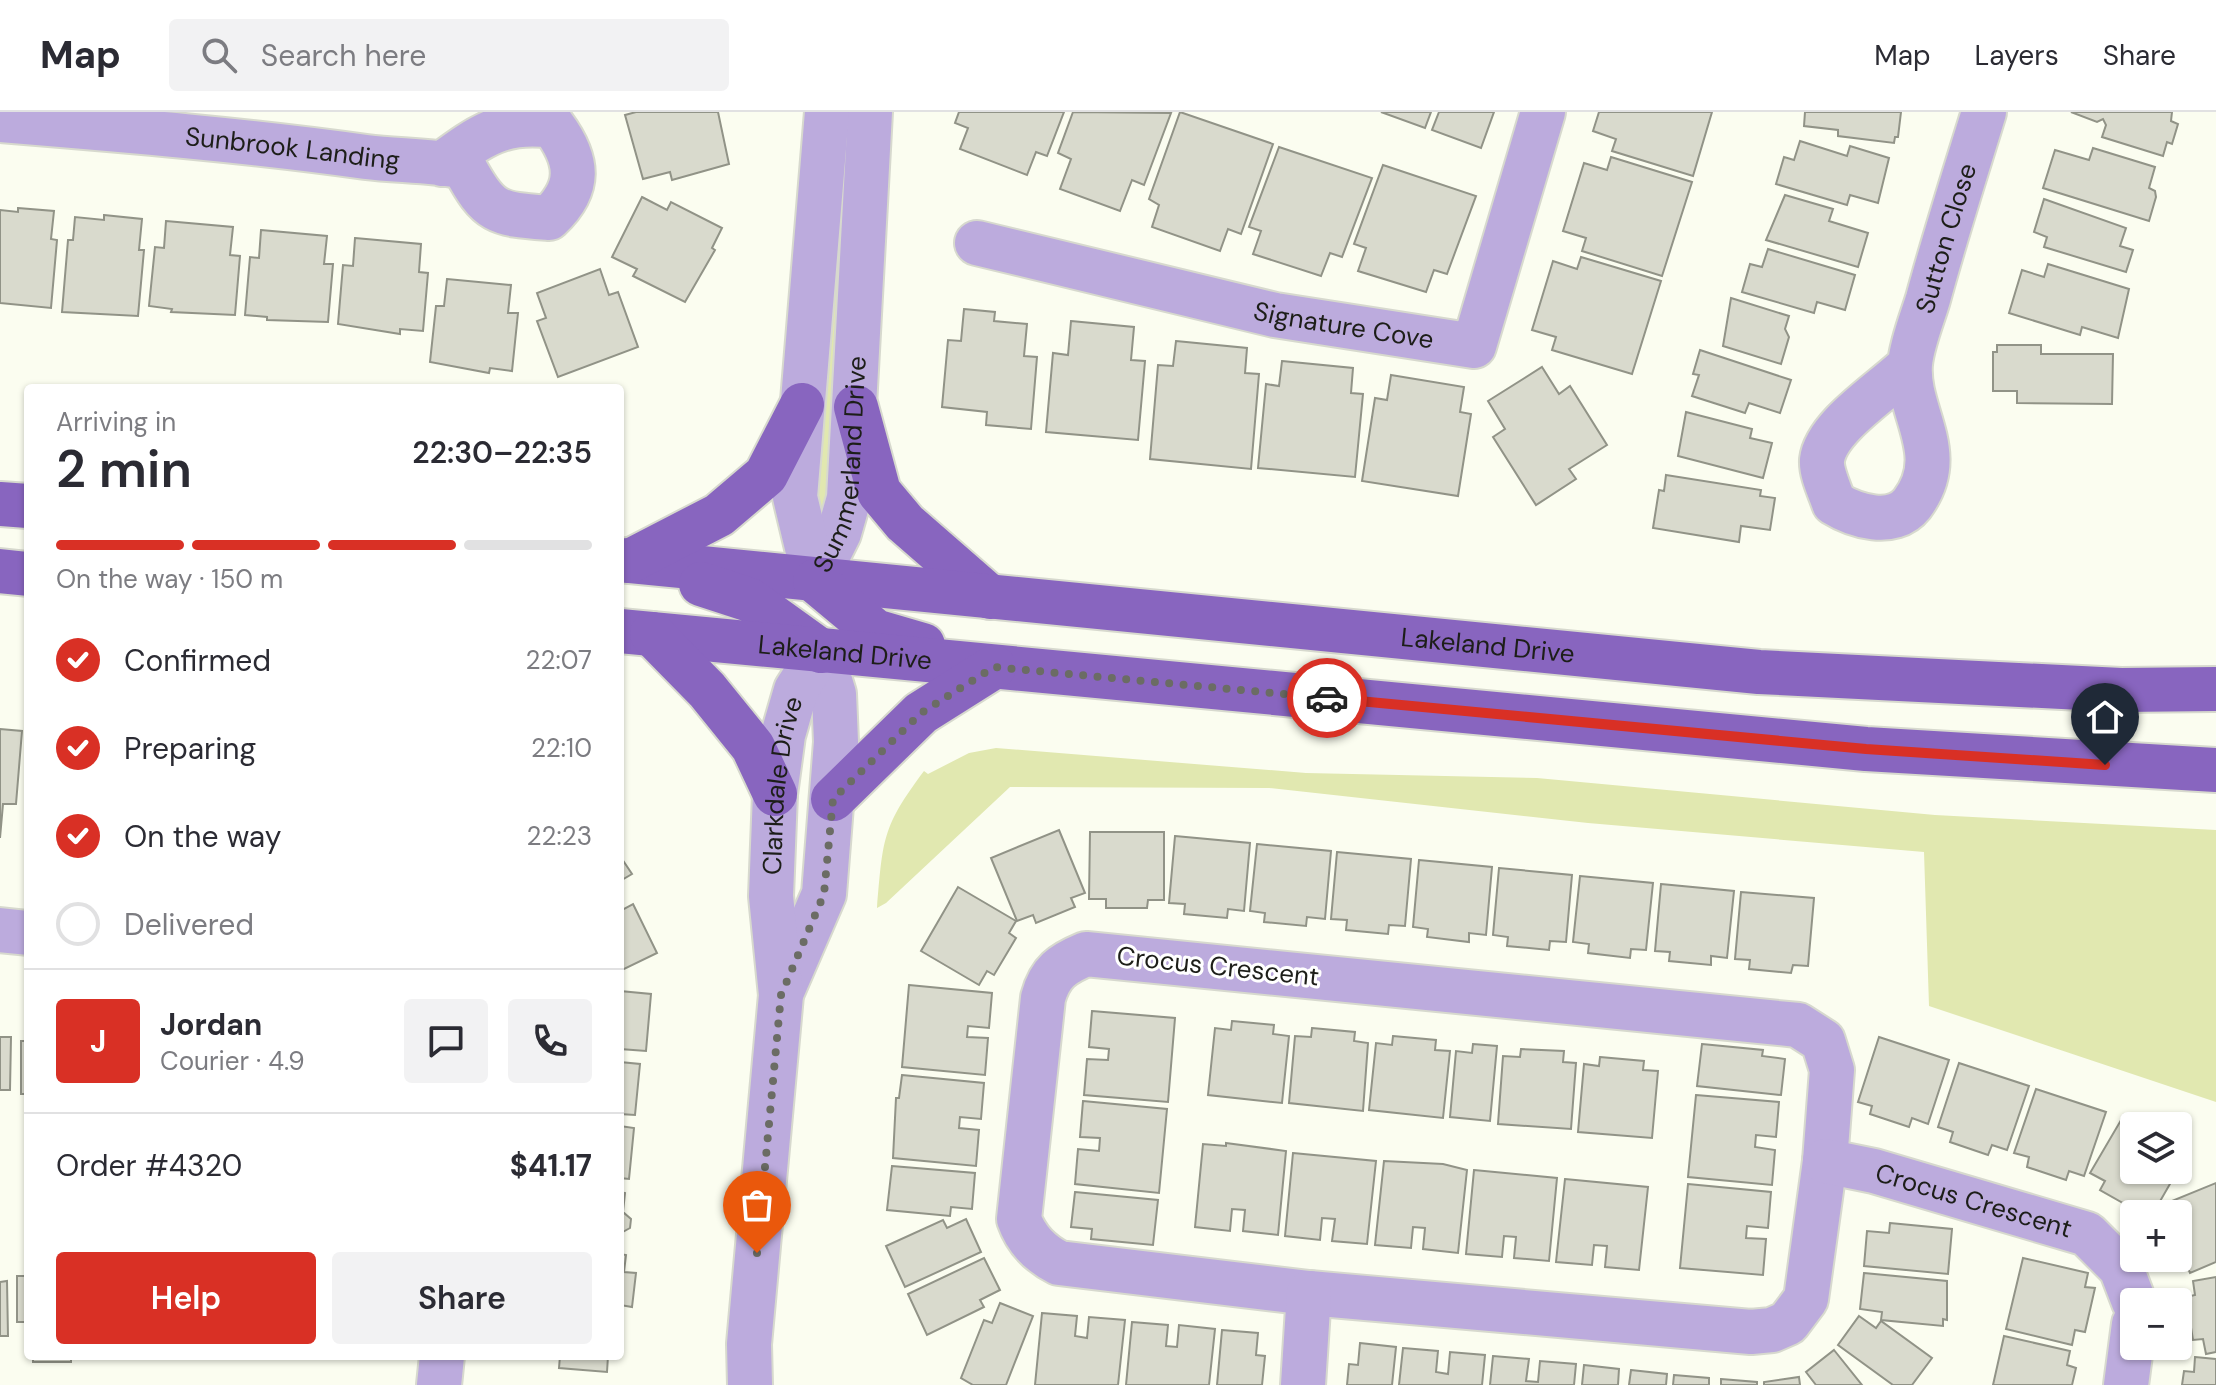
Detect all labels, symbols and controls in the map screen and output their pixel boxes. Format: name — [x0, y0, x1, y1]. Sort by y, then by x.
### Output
search box — [169, 19, 729, 91]
text: Map — [40, 30, 121, 80]
icon: search — [197, 33, 241, 77]
text: Search here — [261, 36, 426, 75]
text: Map — [1874, 37, 1931, 74]
text: Layers — [1975, 37, 2059, 74]
text: Share — [2103, 37, 2176, 74]
street label: Sunbrook Landing — [184, 119, 401, 177]
street label: Sutton Close — [1908, 159, 1984, 318]
street label: Signature Cove — [1250, 293, 1436, 356]
street label: Summerland Drive — [805, 355, 874, 578]
text: Arriving in — [56, 405, 176, 439]
text: 22:30–22:35 — [412, 433, 592, 472]
text: 2 min — [56, 435, 192, 503]
text: On the way · 150 m — [56, 562, 283, 596]
street label: Lakeland Drive — [1399, 620, 1576, 671]
street label: Lakeland Drive — [756, 627, 933, 677]
icon: check — [56, 638, 100, 682]
text: Confirmed — [124, 641, 271, 680]
text: 22:07 — [525, 643, 592, 677]
courier — [1287, 658, 1367, 738]
icon: car — [1305, 676, 1349, 720]
pin — [2071, 683, 2139, 765]
street label: Clarkdale Drive — [755, 692, 810, 876]
icon: home — [2083, 695, 2127, 739]
icon: check — [56, 726, 100, 770]
text: Preparing — [124, 729, 256, 768]
text: 22:10 — [531, 731, 592, 765]
icon: check — [56, 814, 100, 858]
text: On the way — [124, 817, 281, 856]
text: 22:23 — [526, 819, 592, 853]
text: Delivered — [124, 905, 254, 944]
street label: Crocus Crescent — [1115, 938, 1321, 994]
button: chat — [404, 999, 488, 1083]
button: phone — [508, 999, 592, 1083]
text: Jordan — [160, 1005, 262, 1044]
text: J — [90, 1022, 106, 1061]
text: Courier · 4.9 — [160, 1044, 305, 1078]
map controls — [2120, 1112, 2192, 1360]
button: layers — [2120, 1112, 2192, 1184]
text: Order #4320 — [56, 1146, 242, 1185]
text: $41.17 — [510, 1146, 592, 1185]
street label: Crocus Crescent — [1871, 1155, 2076, 1246]
pin — [723, 1171, 791, 1253]
icon: bag — [735, 1183, 779, 1227]
button: + — [2120, 1200, 2192, 1272]
button: Help — [56, 1252, 316, 1344]
button: Share — [332, 1252, 592, 1344]
button: − — [2120, 1288, 2192, 1360]

